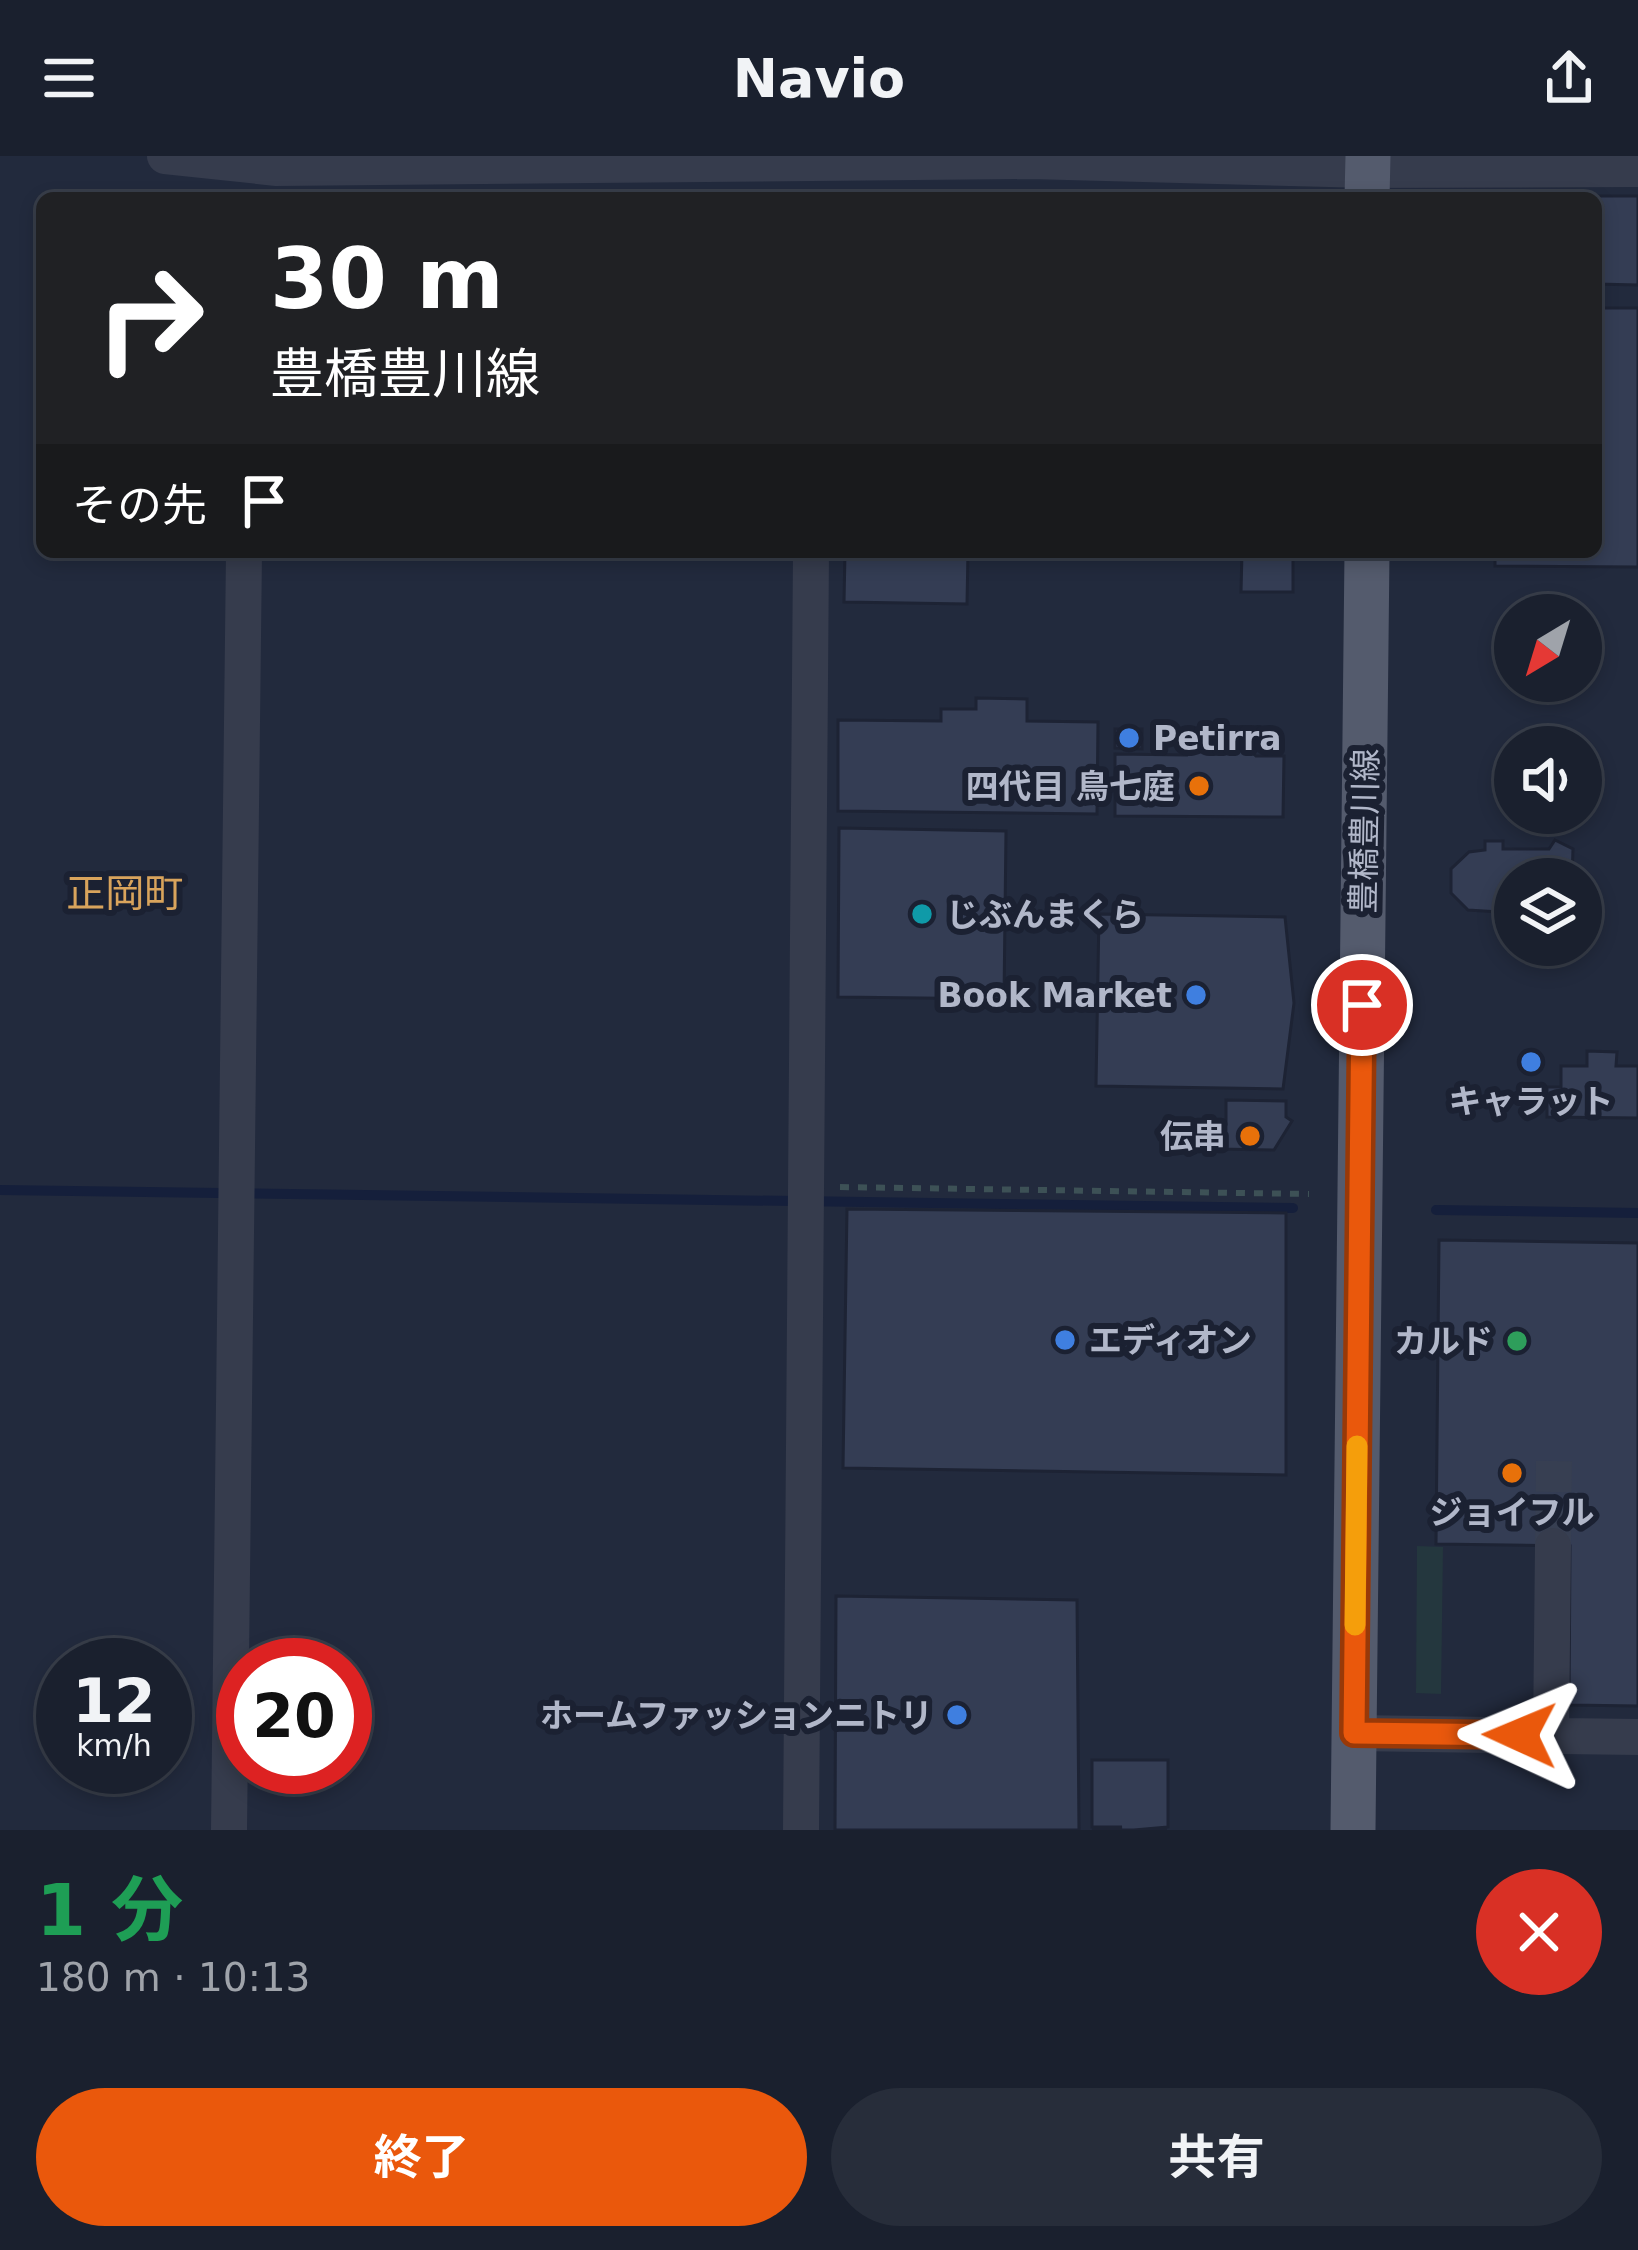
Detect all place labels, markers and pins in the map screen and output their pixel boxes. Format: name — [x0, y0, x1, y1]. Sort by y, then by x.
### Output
place label: Petirra — [1153, 719, 1281, 758]
marker: Petirra — [1116, 725, 1142, 751]
place label: 四代目 鳥七庭 — [966, 767, 1175, 806]
marker: 四代目 鳥七庭 — [1186, 773, 1212, 799]
place label: じぶんまくら — [946, 895, 1144, 934]
marker: じぶんまくら — [909, 901, 935, 927]
pin — [1311, 954, 1413, 1056]
place label: Book Market — [937, 976, 1172, 1015]
marker: Book Market — [1183, 982, 1209, 1008]
marker: キャラット — [1518, 1049, 1544, 1075]
place label: キャラット — [1449, 1082, 1614, 1121]
place label: 伝串 — [1160, 1117, 1226, 1156]
marker: 伝串 — [1237, 1123, 1263, 1149]
place label: エディオン — [1089, 1321, 1252, 1360]
place label: カルド — [1394, 1322, 1493, 1361]
marker: エディオン — [1052, 1327, 1078, 1353]
marker: カルド — [1504, 1328, 1530, 1354]
marker: ジョイフル — [1499, 1460, 1525, 1486]
place label: ジョイフル — [1430, 1493, 1595, 1532]
place label: ホームファッションニトリ — [540, 1696, 933, 1735]
marker: ホームファッションニトリ — [944, 1702, 970, 1728]

